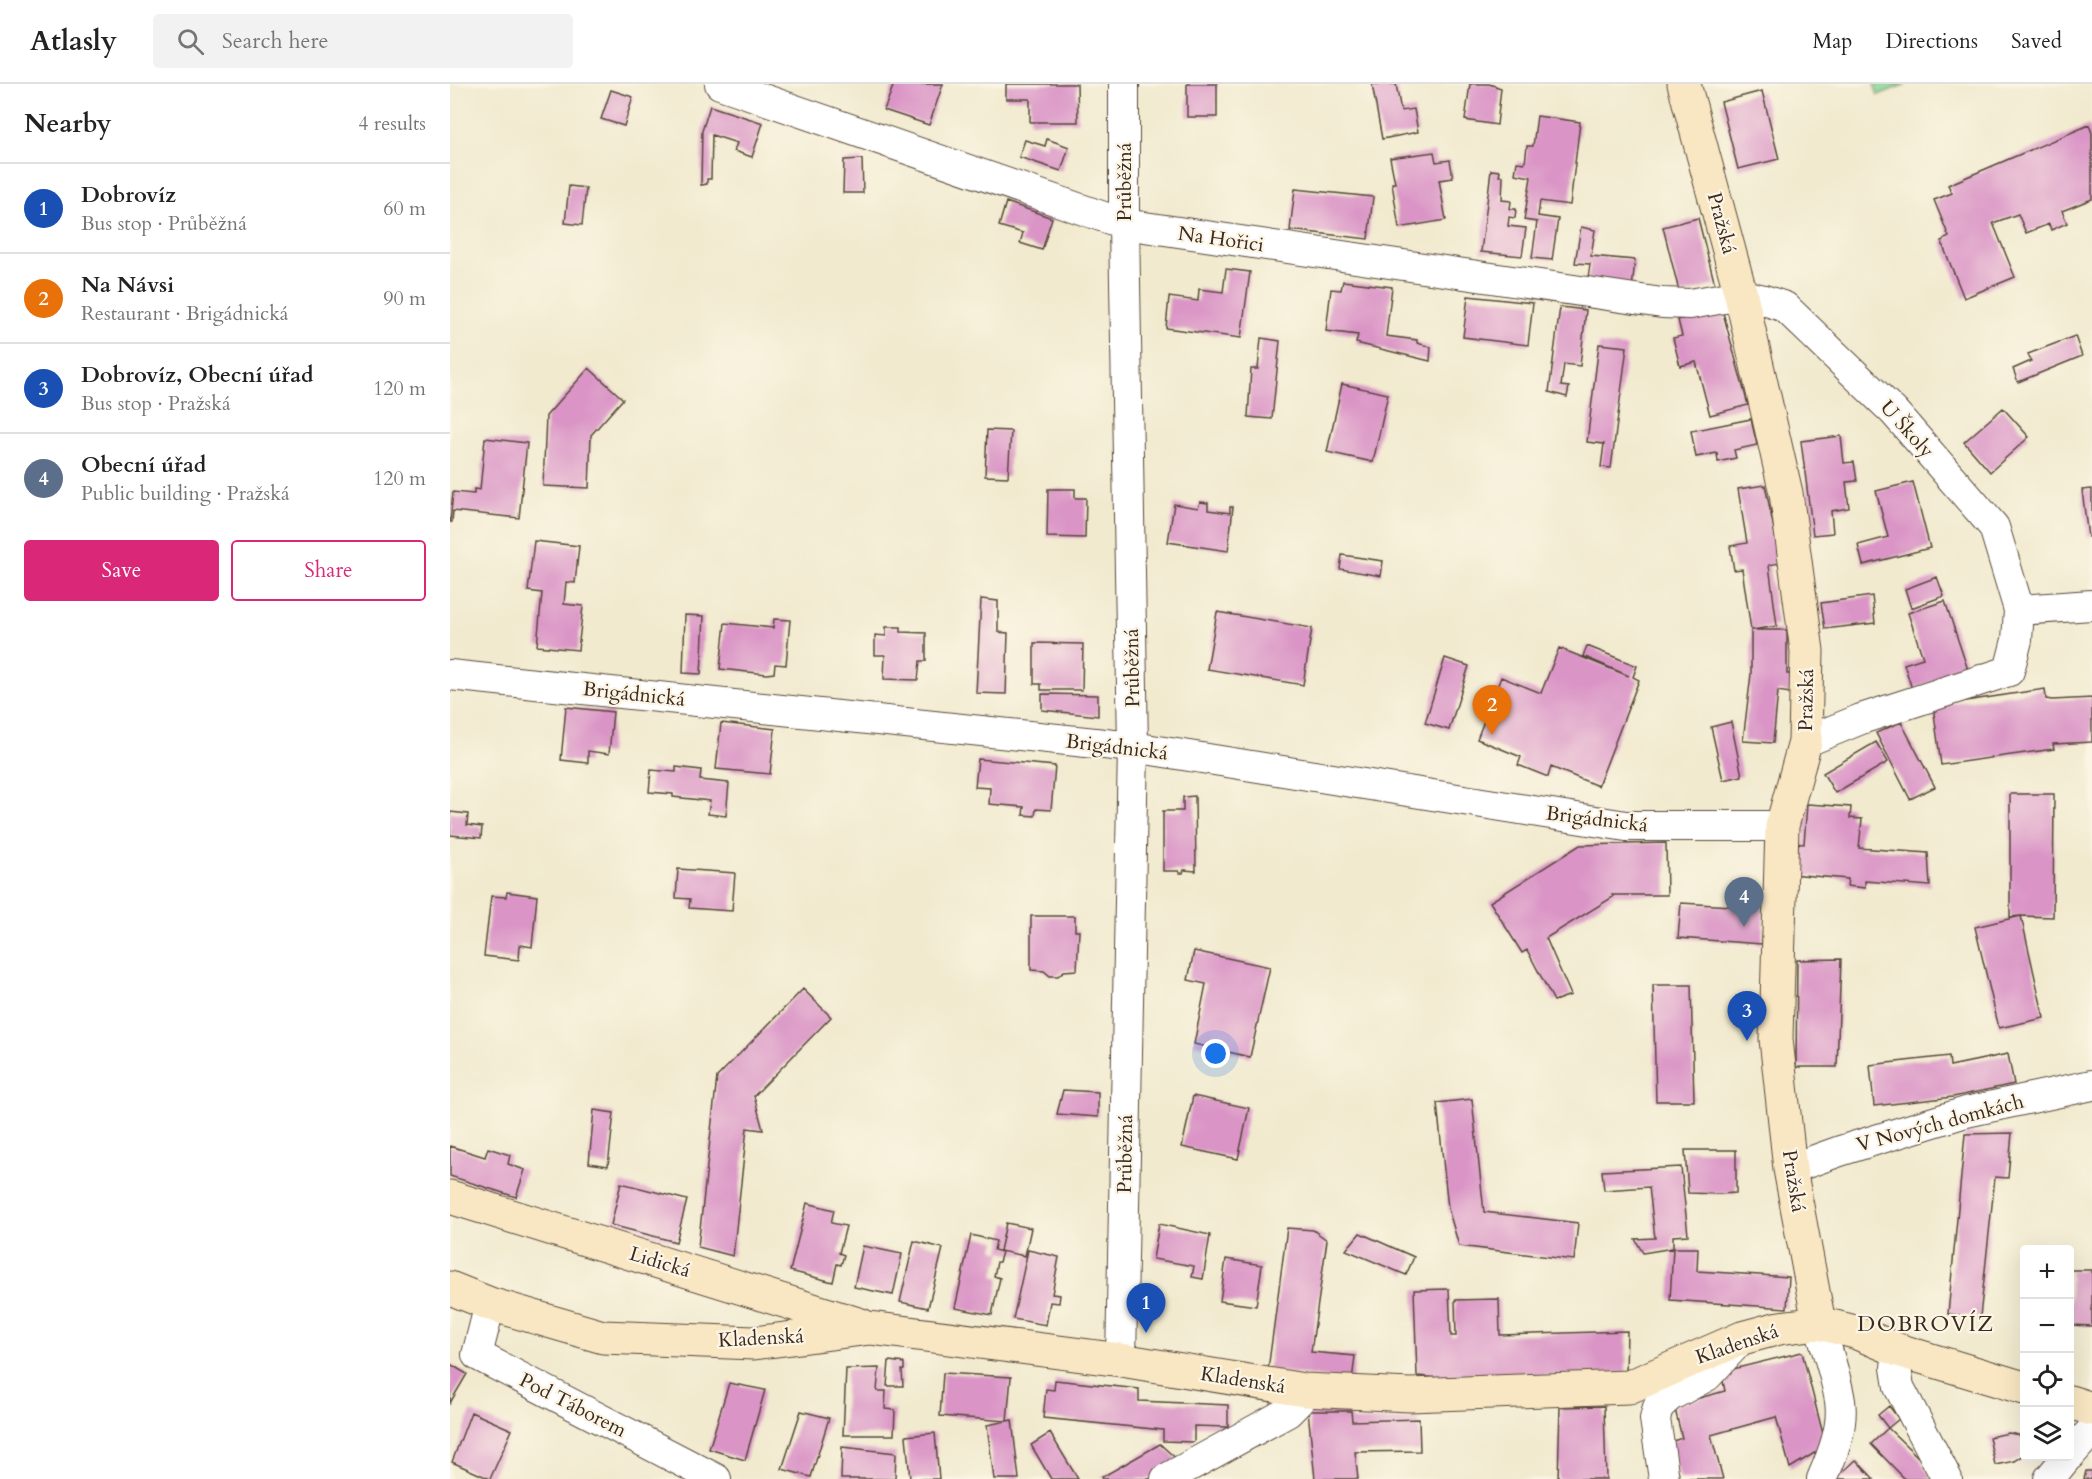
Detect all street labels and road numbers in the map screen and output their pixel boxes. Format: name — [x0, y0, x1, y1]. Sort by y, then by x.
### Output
street label: Průběžná — [1111, 142, 1138, 221]
street label: Pražská — [1701, 189, 1743, 257]
street label: Na Hořici — [1176, 220, 1266, 258]
street label: U Školy — [1874, 394, 1940, 464]
street label: Průběžná — [1118, 628, 1146, 708]
street label: Pražská — [1792, 668, 1820, 732]
street label: Brigádnická — [582, 675, 687, 713]
street label: Brigádnická — [1064, 727, 1170, 767]
street label: Brigádnická — [1544, 799, 1650, 839]
street label: V Nových domkách — [1853, 1088, 2027, 1158]
street label: Průběžná — [1111, 1114, 1139, 1194]
street label: Pražská — [1776, 1148, 1812, 1214]
street label: Lidická — [626, 1240, 694, 1284]
street label: Kladenská — [1692, 1317, 1782, 1371]
street label: Kladenská — [717, 1322, 805, 1354]
street label: Kladenská — [1199, 1360, 1288, 1400]
street label: Pod Táborem — [515, 1366, 631, 1444]

